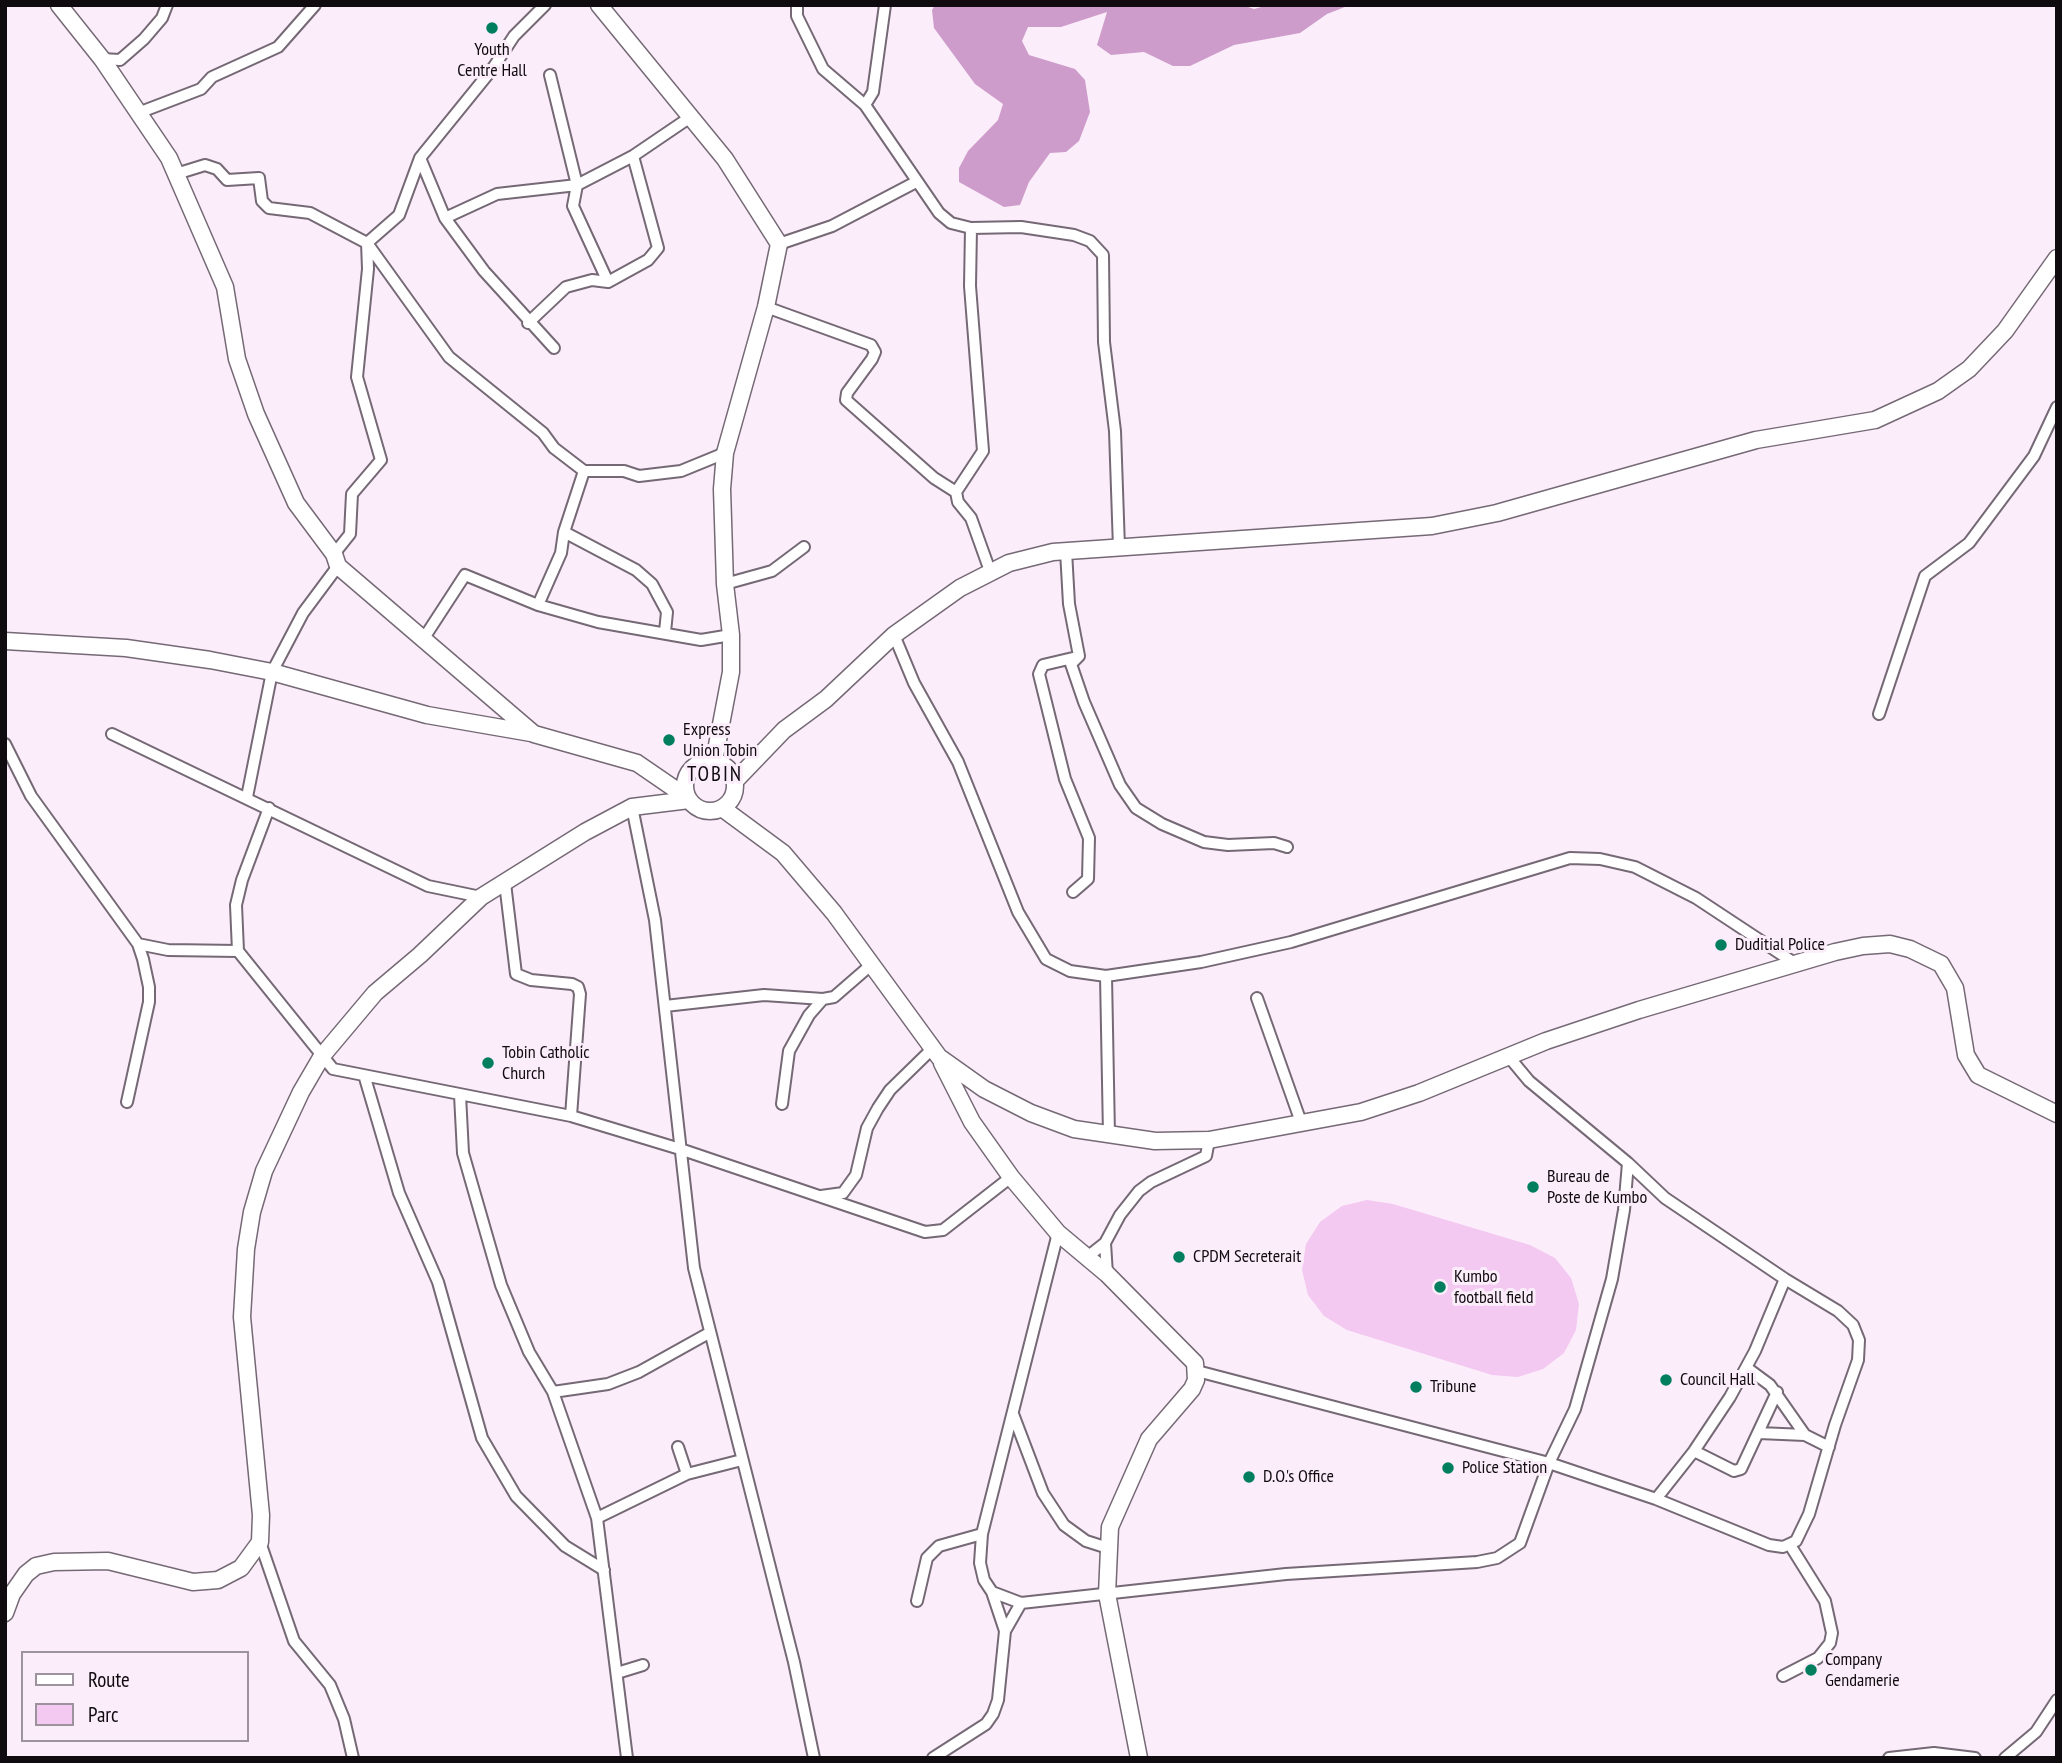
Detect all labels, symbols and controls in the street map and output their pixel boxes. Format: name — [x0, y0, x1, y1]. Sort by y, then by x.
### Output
marker: Youth Centre Hall — [484, 20, 500, 36]
place label: Youth Centre Hall — [457, 39, 527, 82]
place label: Express Union Tobin — [683, 719, 757, 762]
marker: Express Union Tobin — [661, 732, 677, 748]
district label: TOBIN — [688, 762, 742, 788]
place label: Duditial Police — [1735, 934, 1825, 956]
marker: Duditial Police — [1713, 937, 1729, 953]
place label: Tobin Catholic Church — [502, 1042, 590, 1084]
marker: Tobin Catholic Church — [480, 1055, 496, 1071]
place label: Bureau de Poste de Kumbo — [1547, 1166, 1647, 1208]
marker: Bureau de Poste de Kumbo — [1525, 1179, 1541, 1195]
place label: CPDM Secreterait — [1193, 1246, 1301, 1268]
marker: CPDM Secreterait — [1171, 1249, 1187, 1265]
place label: Kumbo football field — [1454, 1266, 1533, 1308]
marker: Kumbo football field — [1432, 1279, 1448, 1295]
place label: Council Hall — [1680, 1369, 1755, 1391]
marker: Council Hall — [1658, 1372, 1674, 1388]
place label: Tribune — [1430, 1376, 1476, 1398]
marker: Tribune — [1408, 1379, 1424, 1395]
place label: Police Station — [1462, 1457, 1547, 1479]
marker: Police Station — [1440, 1460, 1456, 1476]
place label: D.O.'s Office — [1263, 1466, 1334, 1488]
marker: D.O.'s Office — [1241, 1469, 1257, 1485]
place label: Company Gendamerie — [1825, 1649, 1900, 1692]
legend — [21, 1651, 248, 1742]
marker: Company Gendamerie — [1803, 1662, 1819, 1678]
text: Route — [88, 1666, 130, 1693]
text: Parc — [88, 1701, 119, 1728]

